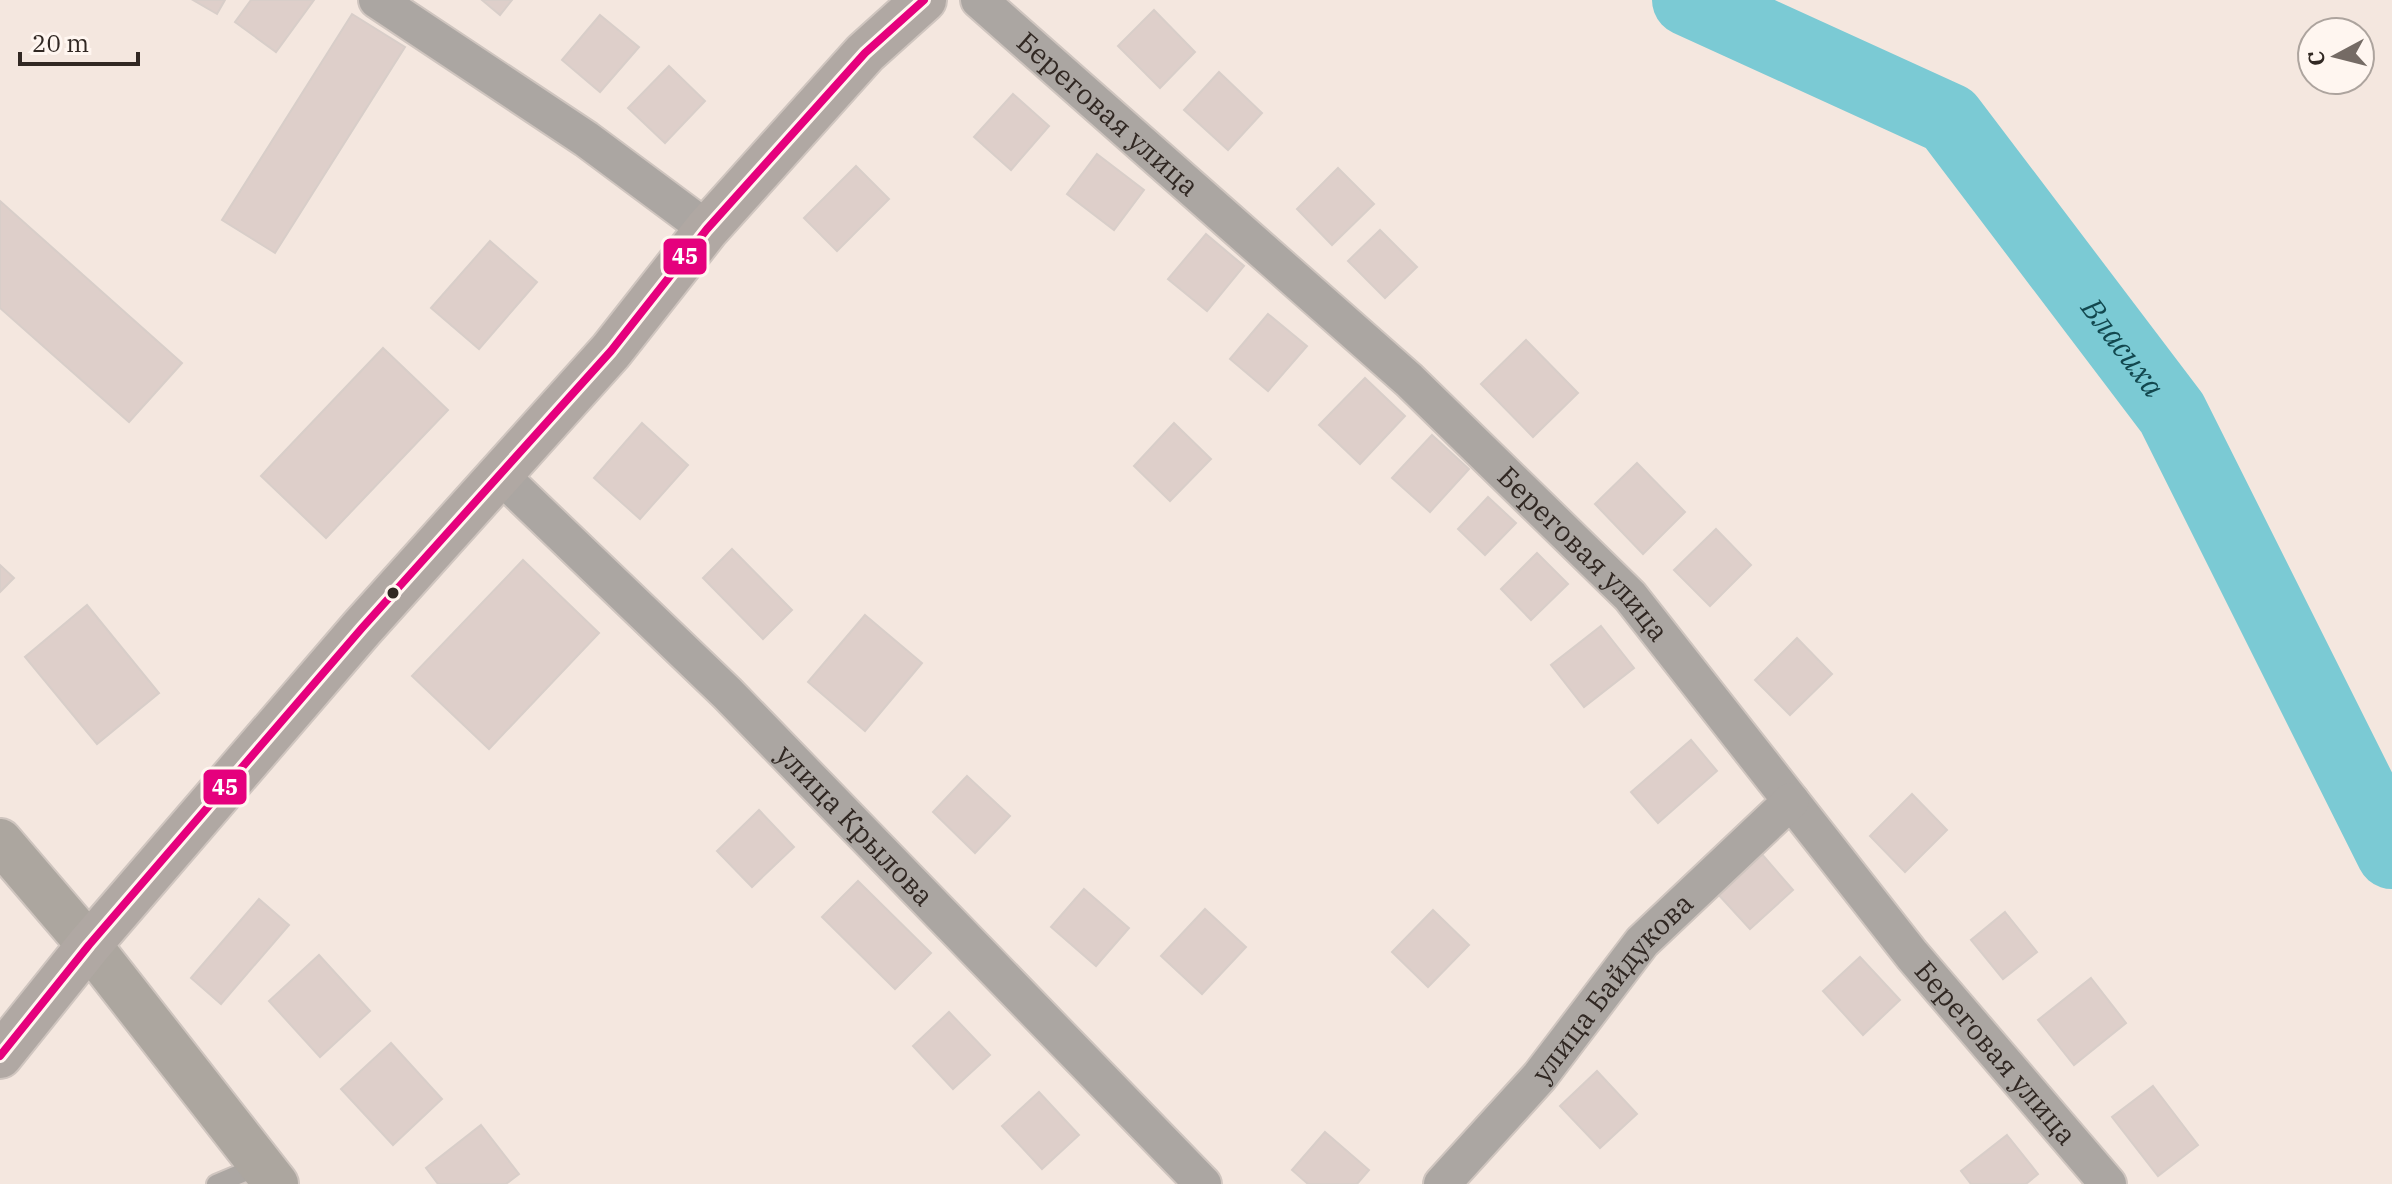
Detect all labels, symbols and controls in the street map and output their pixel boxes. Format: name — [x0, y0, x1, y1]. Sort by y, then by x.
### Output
scale bar — [20, 16, 138, 66]
north arrow — [2296, 16, 2376, 96]
street label: Береговая улица — [1009, 23, 1207, 204]
text: 20 m — [32, 27, 89, 59]
text: С — [2300, 49, 2331, 68]
line badge: 45 — [662, 237, 708, 276]
text: 45 — [672, 241, 698, 270]
water label: Власиха — [2073, 289, 2174, 405]
street label: Береговая улица — [1490, 458, 1677, 649]
unlabelled marker — [385, 585, 401, 601]
street label: улица Крылова — [768, 736, 942, 914]
line badge: 45 — [202, 768, 248, 806]
text: 45 — [212, 772, 238, 801]
street label: улица Байдукова — [1523, 884, 1701, 1090]
street label: Береговая улица — [1907, 953, 2085, 1152]

